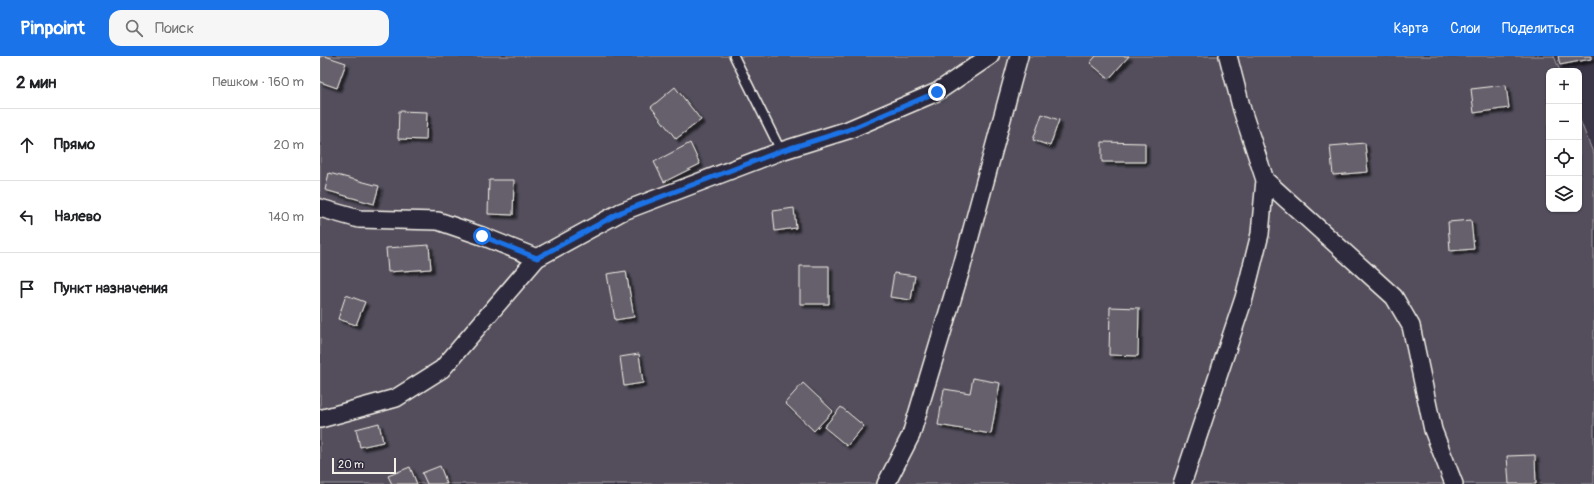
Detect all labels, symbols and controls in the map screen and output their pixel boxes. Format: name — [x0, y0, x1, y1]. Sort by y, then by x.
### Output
search box — [109, 10, 389, 46]
text: Pinpoint — [20, 16, 85, 40]
icon: search — [123, 17, 145, 39]
text: Поиск — [155, 19, 194, 38]
text: Карта — [1394, 20, 1428, 37]
text: Слои — [1450, 20, 1480, 37]
text: Поделиться — [1502, 20, 1574, 37]
map controls — [1546, 68, 1582, 212]
button: + — [1546, 68, 1582, 104]
text: 2 мин — [16, 72, 56, 93]
text: Пешком · 160 m — [213, 74, 304, 90]
route end — [928, 83, 946, 101]
button: − — [1546, 104, 1582, 140]
icon: ahead — [16, 134, 38, 156]
text: Прямо — [54, 135, 95, 154]
text: 20 m — [273, 137, 304, 153]
button: locate — [1546, 140, 1582, 176]
button: layers — [1546, 176, 1582, 212]
icon: left — [16, 206, 38, 228]
text: Налево — [54, 207, 101, 226]
text: 140 m — [268, 209, 304, 225]
route start — [473, 227, 491, 245]
icon: arrive — [16, 278, 38, 300]
text: Пункт назначения — [54, 279, 168, 298]
scale bar — [332, 456, 396, 475]
text: 20 m — [338, 458, 364, 471]

